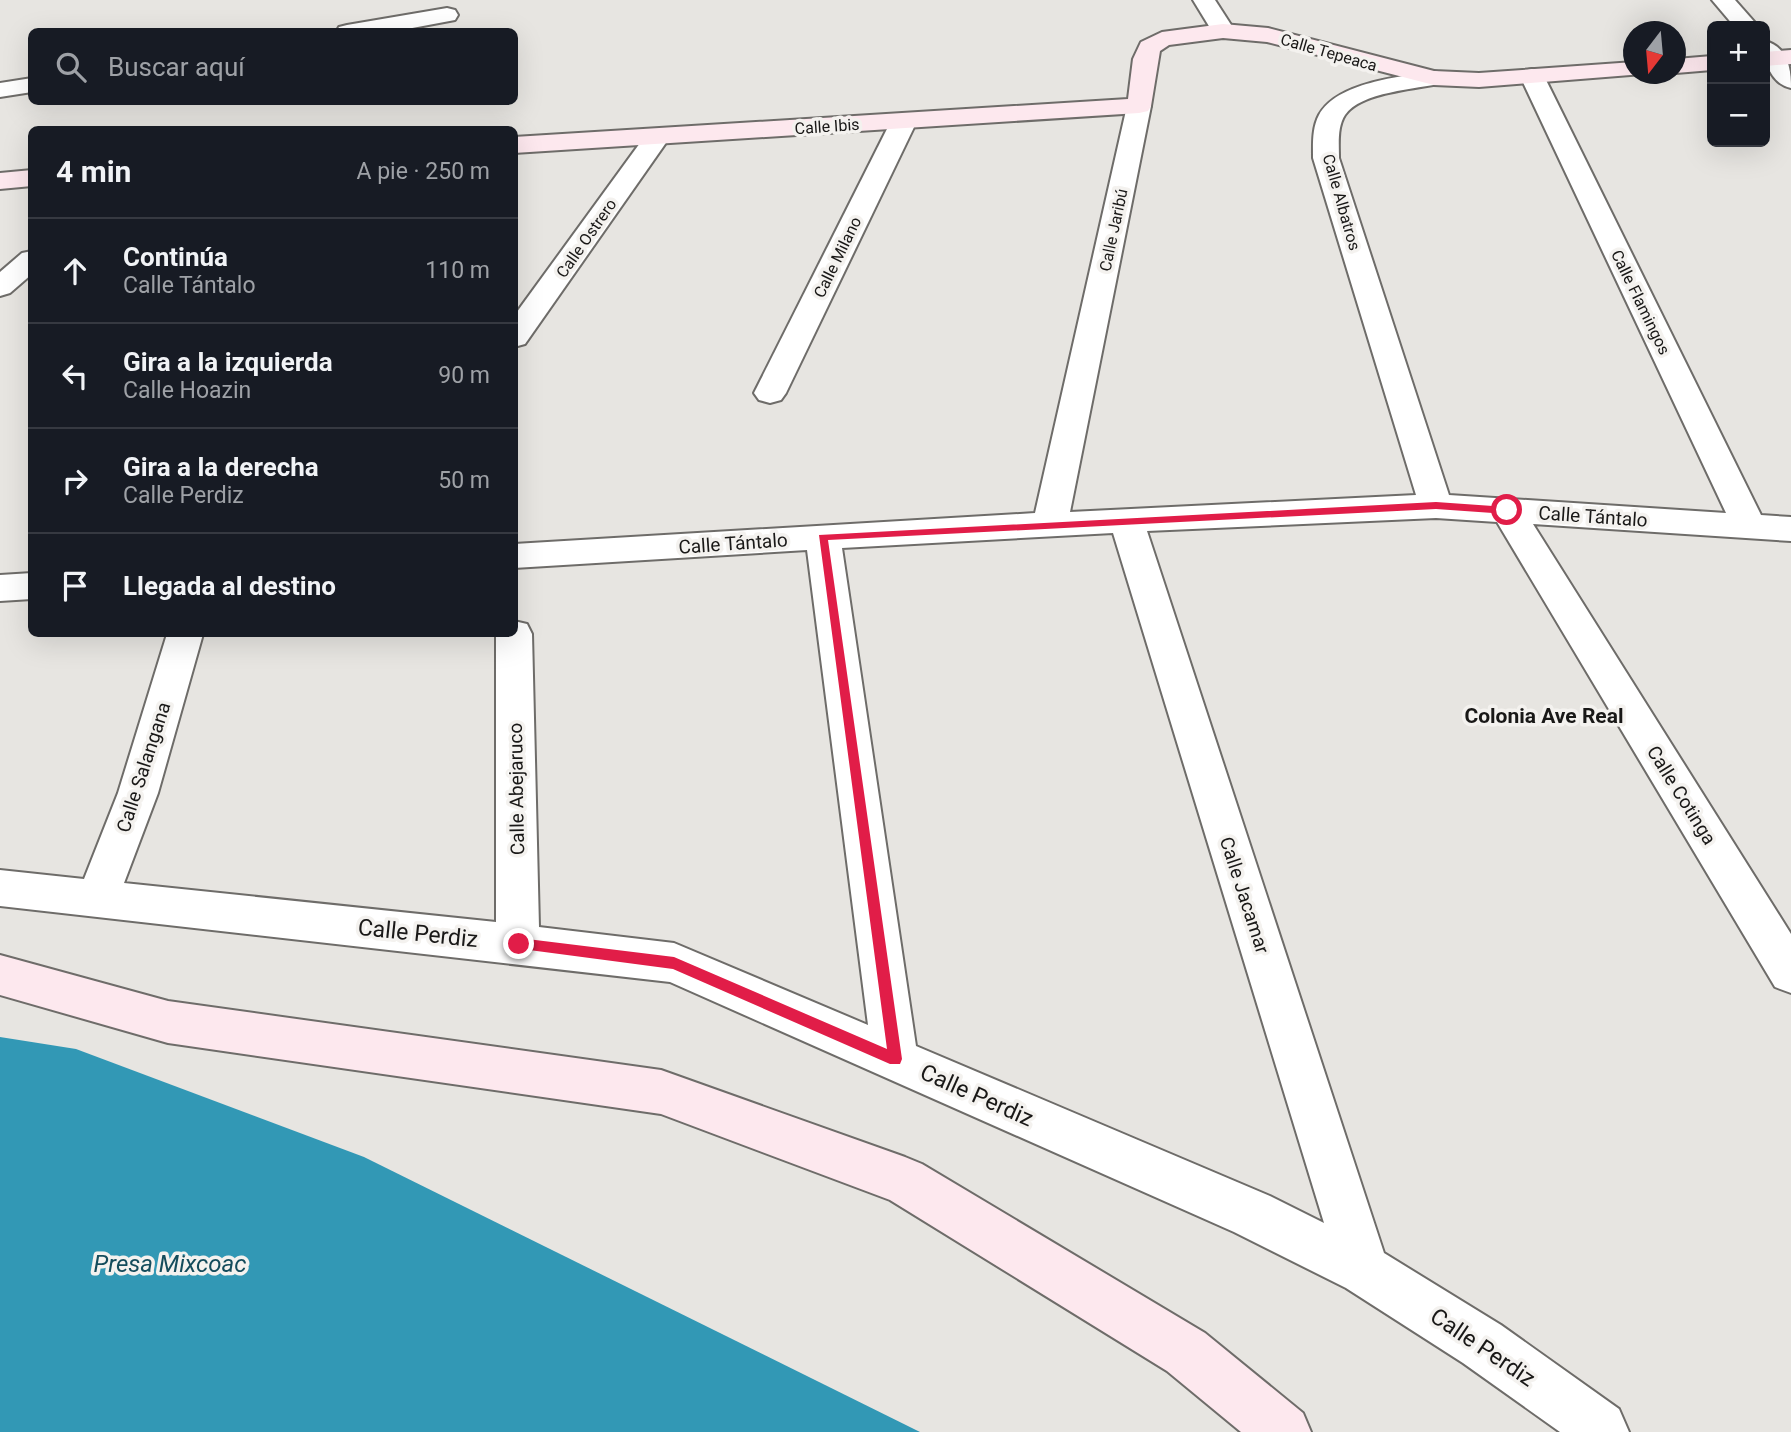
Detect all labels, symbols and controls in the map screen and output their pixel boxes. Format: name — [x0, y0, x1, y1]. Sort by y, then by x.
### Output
north arrow — [1623, 21, 1686, 84]
map controls — [1707, 21, 1770, 147]
button: + — [1707, 21, 1770, 84]
search box — [28, 28, 518, 105]
street label: Calle Tepeaca — [1278, 30, 1379, 75]
icon: search — [52, 48, 90, 86]
text: Buscar aquí — [108, 52, 245, 82]
button: − — [1707, 84, 1770, 147]
street label: Calle Ibis — [794, 115, 860, 138]
street label: Calle Albatros — [1319, 152, 1364, 252]
text: 4 min — [56, 154, 131, 189]
text: A pie · 250 m — [357, 158, 490, 185]
street label: Calle Jaribú — [1095, 187, 1132, 273]
street label: Calle Ostrero — [552, 195, 621, 281]
street label: Calle Milano — [810, 214, 865, 301]
text: Continúa — [123, 242, 228, 272]
street label: Calle Flamingos — [1607, 247, 1674, 358]
icon: ahead — [56, 252, 94, 290]
text: 110 m — [425, 257, 490, 284]
text: Calle Tántalo — [123, 272, 256, 299]
text: Gira a la izquierda — [123, 347, 333, 377]
icon: left — [56, 357, 94, 395]
text: 90 m — [438, 362, 490, 389]
text: Calle Hoazin — [123, 377, 251, 404]
text: Gira a la derecha — [123, 452, 319, 482]
icon: right — [56, 462, 94, 500]
text: 50 m — [438, 467, 490, 494]
text: Calle Perdiz — [123, 482, 244, 509]
route start — [1491, 494, 1522, 525]
street label: Calle Tántalo — [1538, 501, 1648, 532]
street label: Calle Tántalo — [678, 528, 788, 559]
icon: arrive — [56, 567, 94, 605]
text: Llegada al destino — [123, 571, 336, 601]
street label: Calle Salangana — [112, 699, 175, 835]
district label: Colonia Ave Real — [1464, 704, 1624, 728]
street label: Calle Abejaruco — [504, 723, 529, 855]
street label: Calle Cotinga — [1642, 742, 1721, 849]
street label: Calle Jacamar — [1215, 834, 1274, 957]
street label: Calle Perdiz — [357, 914, 479, 953]
route end — [503, 928, 534, 959]
street label: Calle Perdiz — [916, 1059, 1037, 1132]
water label: Presa Mixcoac — [94, 1250, 246, 1278]
street label: Calle Perdiz — [1425, 1302, 1540, 1392]

